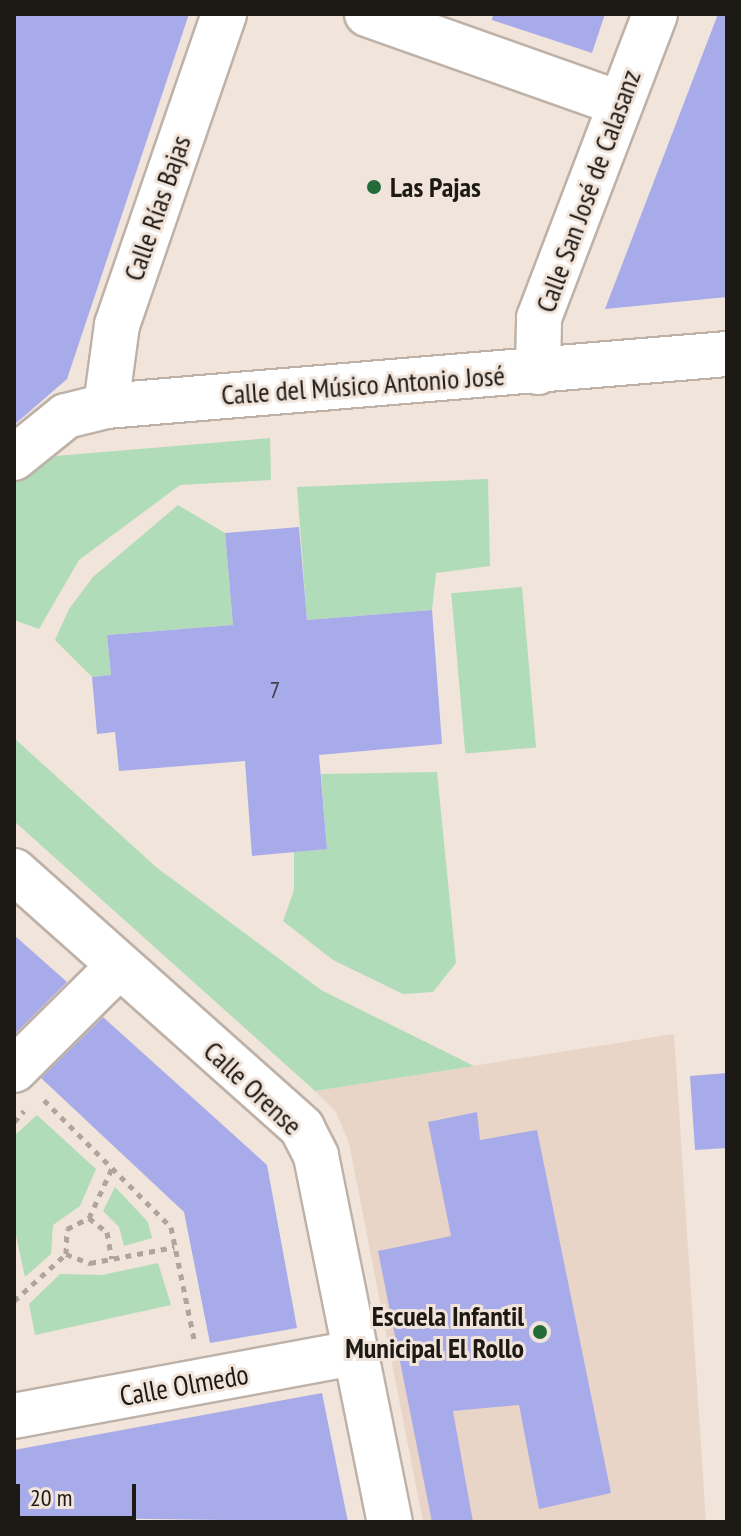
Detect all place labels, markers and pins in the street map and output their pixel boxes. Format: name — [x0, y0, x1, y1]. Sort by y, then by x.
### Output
place label: Las Pajas — [390, 170, 481, 204]
marker: Las Pajas — [365, 178, 383, 196]
place label: Escuela Infantil Municipal El Rollo — [345, 1299, 524, 1365]
marker: Escuela Infantil Municipal El Rollo — [531, 1323, 549, 1341]

